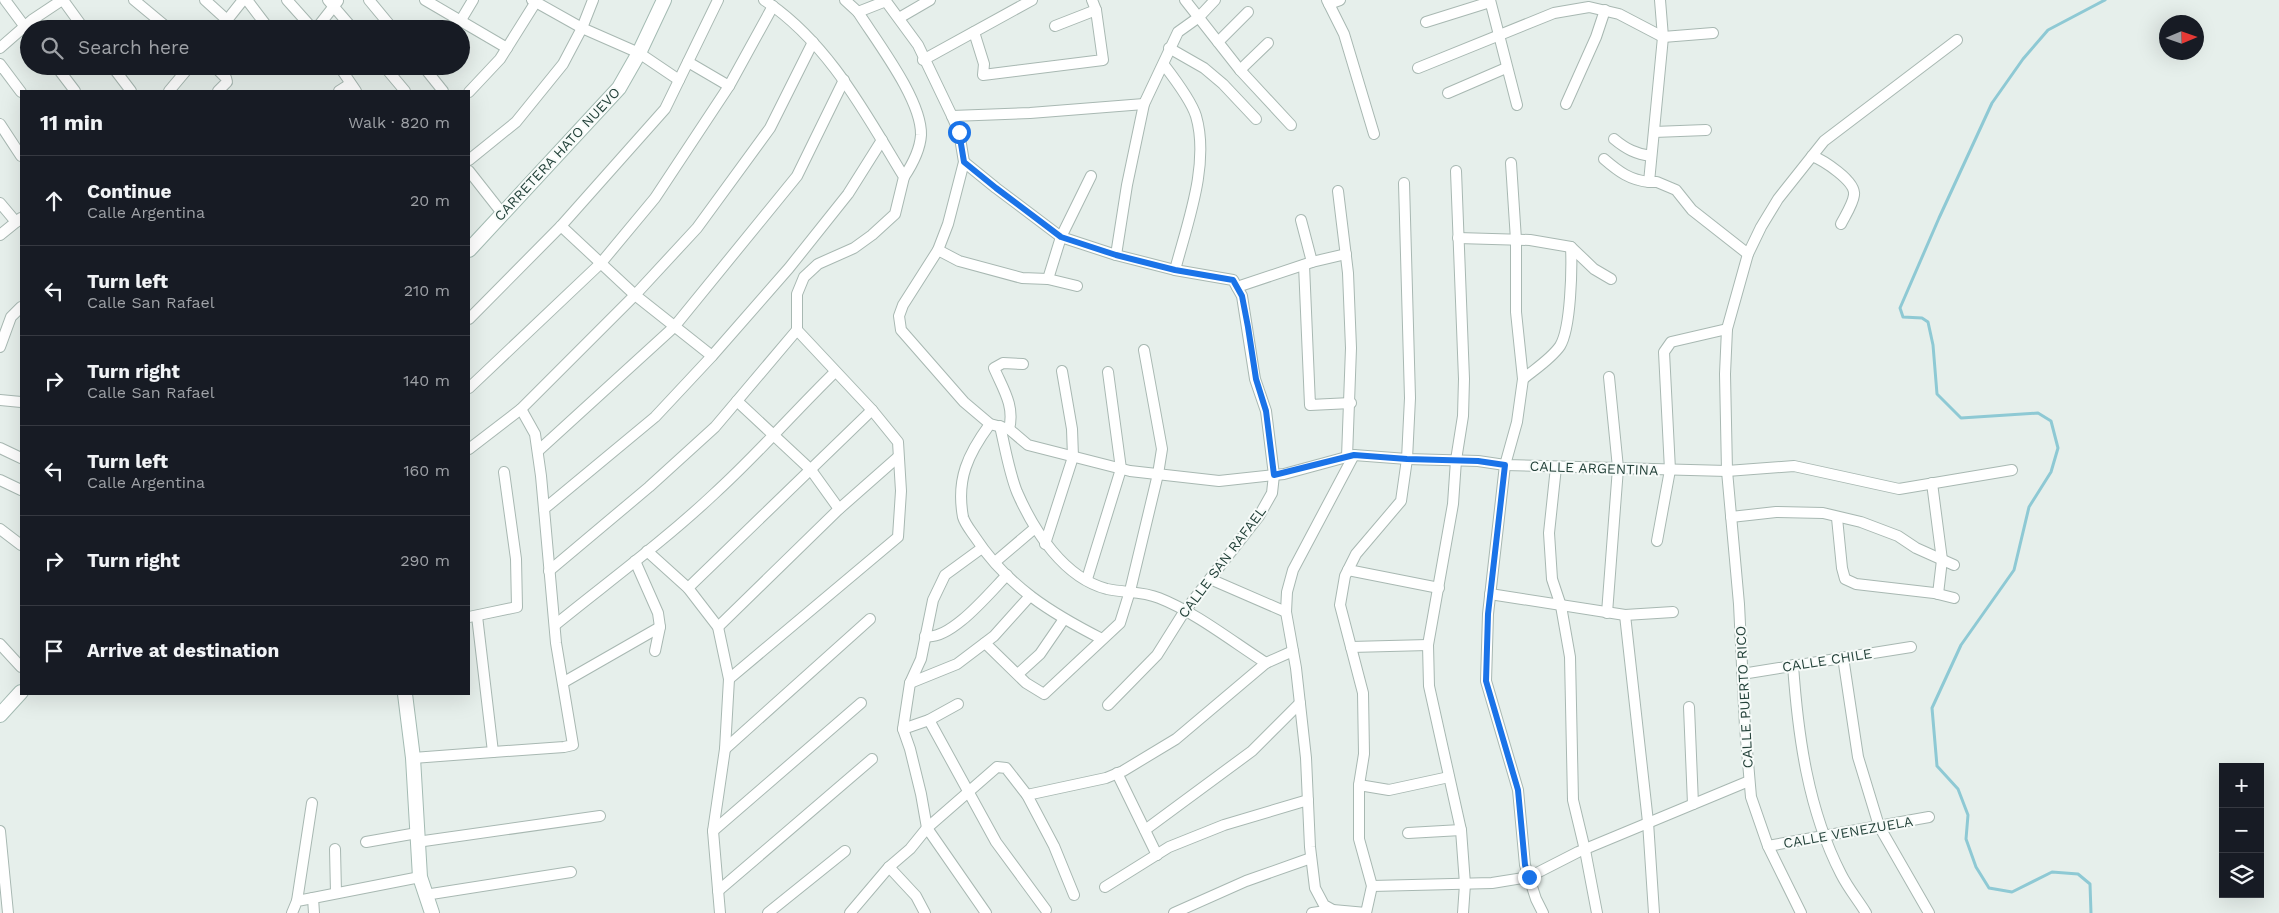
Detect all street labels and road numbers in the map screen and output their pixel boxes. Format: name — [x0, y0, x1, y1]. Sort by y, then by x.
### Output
street label: CARRETERA HATO NUEVO — [491, 84, 623, 224]
street label: CALLE ARGENTINA — [1529, 458, 1659, 478]
street label: CALLE SAN RAFAEL — [1175, 503, 1269, 621]
street label: CALLE PUERTO RICO — [1732, 625, 1756, 769]
street label: CALLE CHILE — [1781, 645, 1873, 675]
street label: CALLE VENEZUELA — [1782, 813, 1914, 851]

